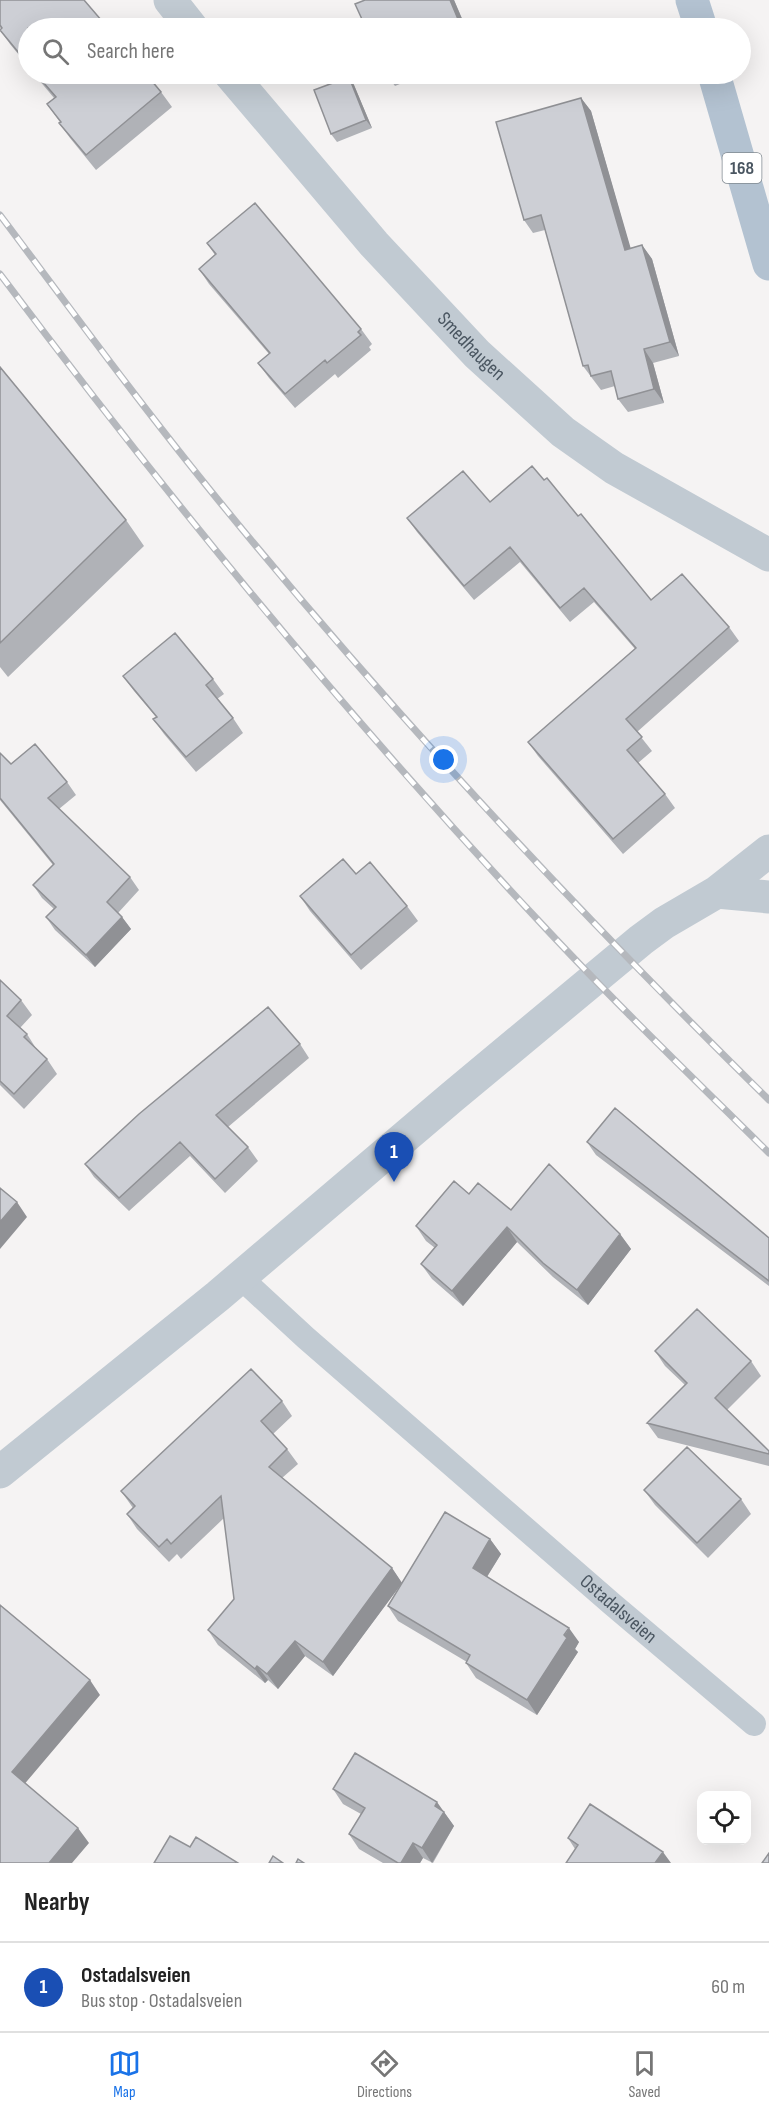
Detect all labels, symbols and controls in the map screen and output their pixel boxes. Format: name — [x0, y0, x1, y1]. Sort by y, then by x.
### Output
search box — [18, 18, 751, 84]
icon: search — [39, 35, 72, 68]
text: Search here — [87, 38, 174, 65]
road number: 168 — [722, 153, 762, 183]
street label: Smedhaugen — [432, 307, 510, 386]
your location — [429, 745, 458, 774]
pin: 1 — [374, 1132, 414, 1182]
street label: Ostadalsveien — [575, 1570, 662, 1649]
map controls — [697, 1791, 751, 1845]
button: locate — [697, 1791, 751, 1845]
text: Nearby — [24, 1887, 90, 1918]
text: Ostadalsveien — [81, 1962, 191, 1989]
text: 1 — [40, 1975, 47, 1999]
text: 60 m — [711, 1975, 745, 1999]
text: Bus stop · Ostadalsveien — [81, 1989, 242, 2013]
tab: Map — [108, 2047, 141, 2102]
tab: Directions — [357, 2047, 412, 2102]
tab: Saved — [628, 2047, 661, 2102]

